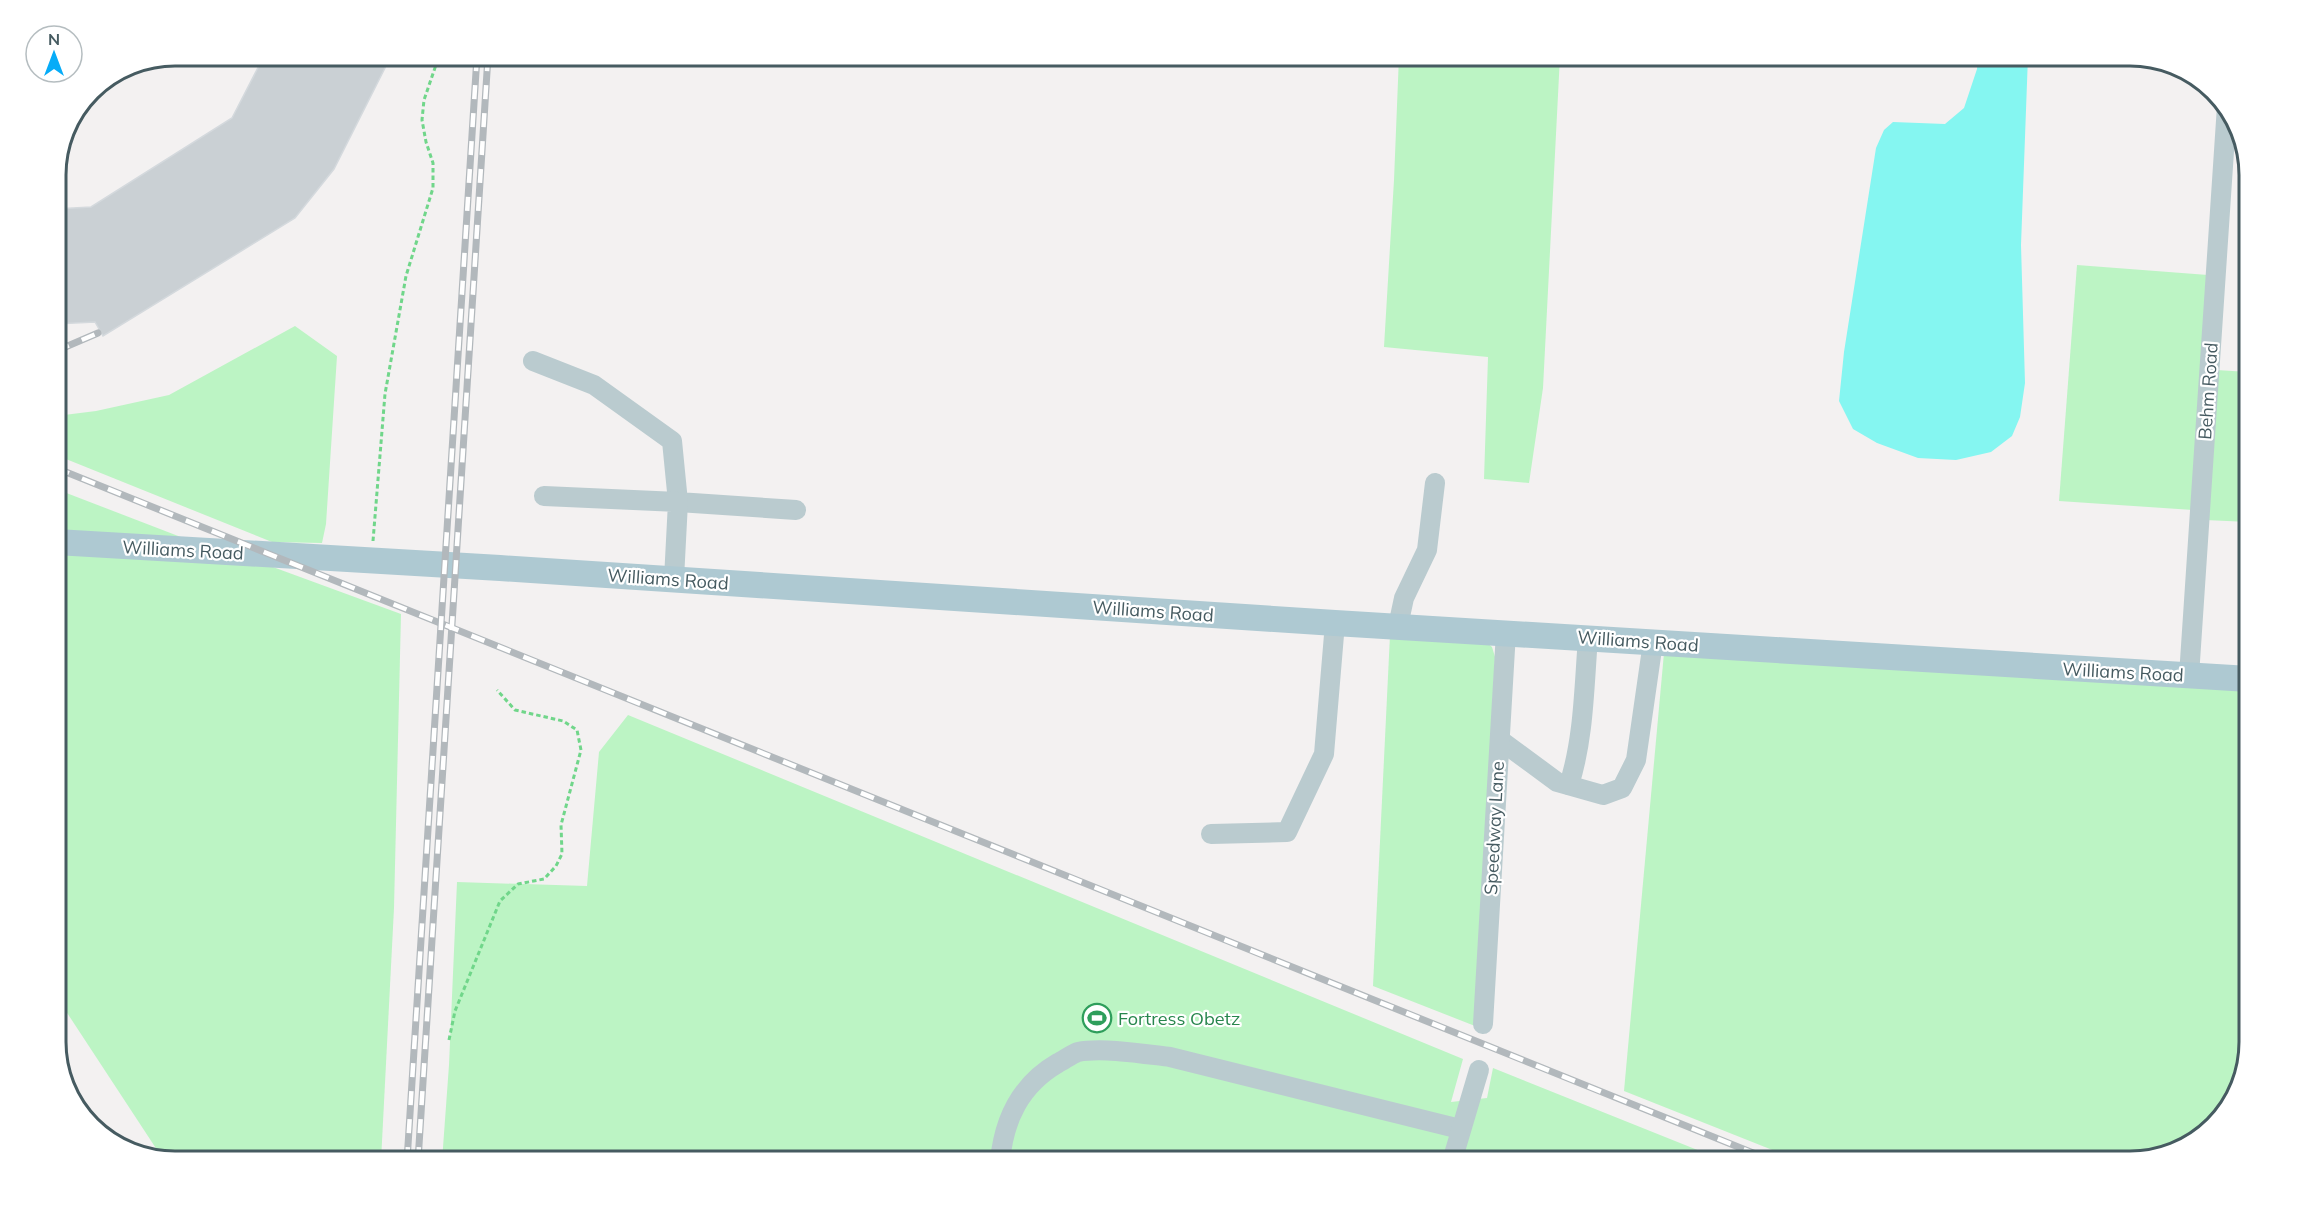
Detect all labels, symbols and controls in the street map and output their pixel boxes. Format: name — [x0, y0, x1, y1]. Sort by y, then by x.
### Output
north arrow — [24, 24, 84, 84]
text: N — [48, 29, 60, 49]
street label: Behm Road — [2193, 342, 2223, 440]
street label: Williams Road — [122, 535, 244, 565]
street label: Williams Road — [607, 563, 729, 595]
street label: Williams Road — [1092, 595, 1214, 627]
street label: Williams Road — [1577, 625, 1699, 657]
street label: Williams Road — [2062, 657, 2184, 687]
street label: Speedway Lane — [1479, 761, 1509, 895]
sports icon: Fortress Obetz — [1081, 1002, 1113, 1034]
place label: Fortress Obetz — [1118, 1007, 1240, 1030]

